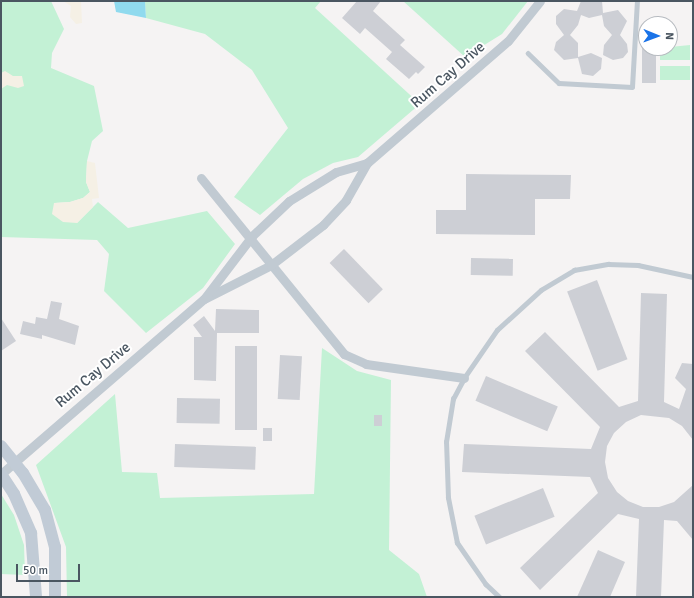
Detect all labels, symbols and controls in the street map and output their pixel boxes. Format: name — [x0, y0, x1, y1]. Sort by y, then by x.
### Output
north arrow — [638, 16, 678, 56]
text: N — [663, 32, 676, 40]
street label: Rum Cay Drive — [407, 38, 489, 112]
street label: Rum Cay Drive — [52, 338, 134, 412]
scale bar — [18, 556, 82, 582]
text: 50 m — [23, 563, 48, 578]

